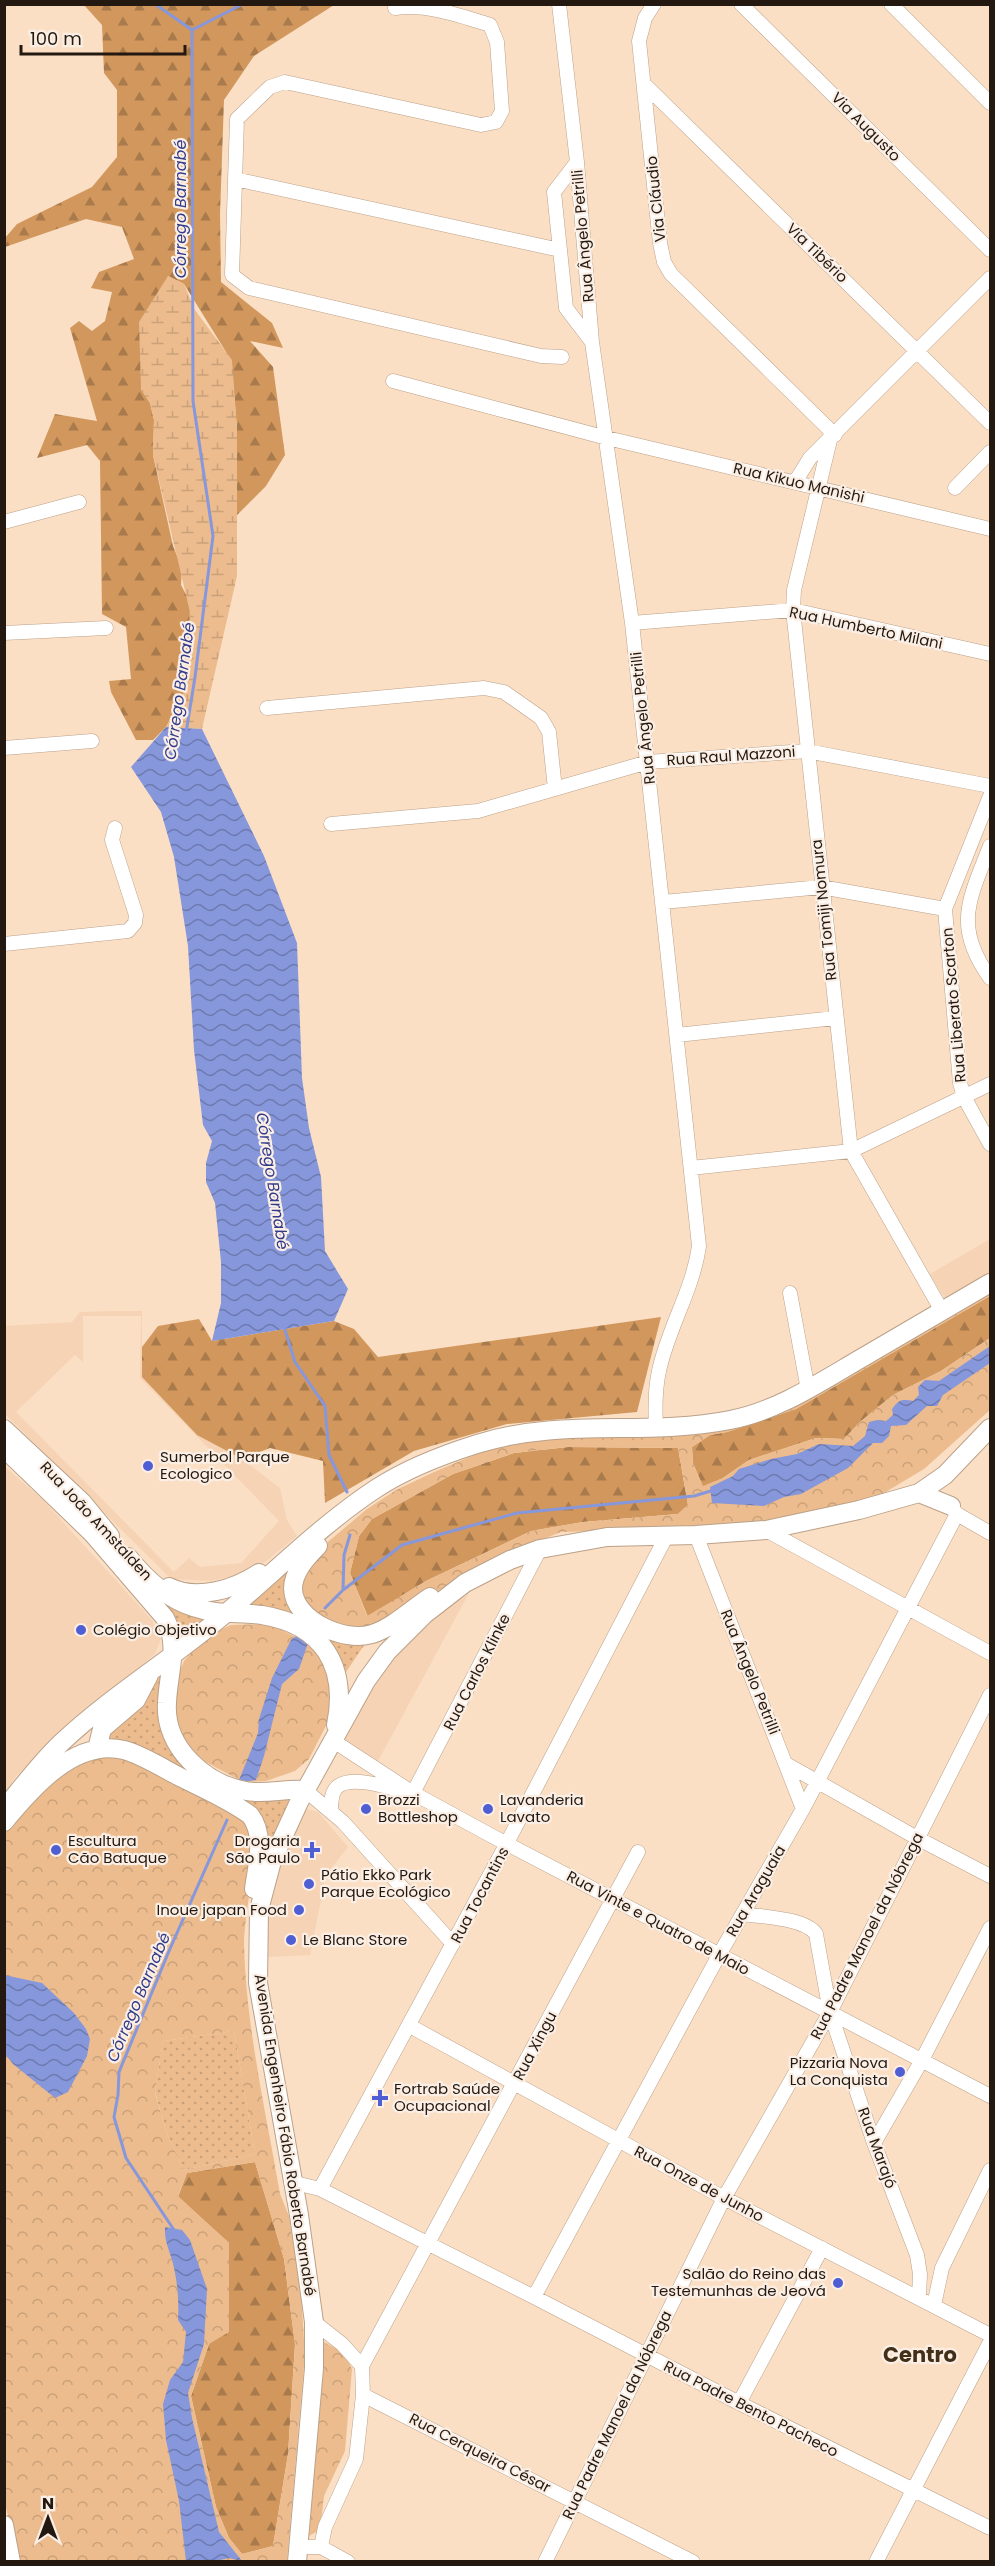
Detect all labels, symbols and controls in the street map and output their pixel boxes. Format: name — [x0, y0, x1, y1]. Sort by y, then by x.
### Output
scale bar — [21, 18, 184, 56]
text: 100 m — [30, 26, 82, 51]
street label: Via Augusto — [827, 87, 906, 166]
water label: Córrego Barnabé — [169, 140, 192, 278]
street label: Via Cláudio — [641, 155, 670, 243]
street label: Rua Ângelo Petrilli — [566, 169, 599, 303]
street label: Via Tibério — [782, 218, 853, 287]
street label: Rua Kikuo Manishi — [731, 457, 867, 508]
street label: Rua Humberto Milani — [788, 601, 945, 654]
water label: Córrego Barnabé — [158, 621, 201, 761]
street label: Rua Ângelo Petrilli — [625, 651, 660, 785]
street label: Rua Raul Mazzoni — [666, 741, 796, 770]
street label: Rua Tomiji Nomura — [806, 838, 841, 982]
street label: Rua Liberato Scarton — [936, 927, 971, 1083]
water label: Córrego Barnabé — [250, 1111, 295, 1251]
place label: Sumerbol Parque Ecologico — [160, 1446, 290, 1484]
street label: Rua João Amstalden — [36, 1456, 157, 1585]
marker: Sumerbol Parque Ecologico — [141, 1459, 155, 1473]
street label: Rua Ângelo Petrilli — [716, 1606, 785, 1737]
street label: Rua Carlos Klinke — [438, 1610, 515, 1734]
place label: Colégio Objetivo — [93, 1619, 217, 1640]
marker: Colégio Objetivo — [74, 1623, 88, 1637]
place label: Brozzi Bottleshop — [378, 1789, 458, 1827]
place label: Lavanderia Lavato — [500, 1789, 584, 1827]
marker: Brozzi Bottleshop — [359, 1802, 373, 1816]
marker: Lavanderia Lavato — [481, 1802, 495, 1816]
street label: Rua Padre Manoel da Nóbrega — [805, 1829, 928, 2043]
place label: Escultura Cão Batuque — [68, 1830, 167, 1868]
place label: Drogaria São Paulo — [226, 1830, 300, 1868]
street label: Rua Araguaia — [721, 1841, 790, 1940]
marker: Escultura Cão Batuque — [49, 1843, 63, 1857]
marker: Drogaria São Paulo — [305, 1843, 319, 1857]
street label: Rua Tocantins — [445, 1843, 514, 1946]
place label: Pátio Ekko Park Parque Ecológico — [321, 1864, 451, 1902]
street label: Rua Vinte e Quatro de Maio — [563, 1865, 753, 1980]
marker: Pátio Ekko Park Parque Ecológico — [302, 1877, 316, 1891]
place label: Inoue japan Food — [157, 1899, 287, 1920]
marker: Inoue japan Food — [292, 1903, 306, 1917]
water label: Córrego Barnabé — [101, 1929, 176, 2066]
place label: Le Blanc Store — [303, 1929, 407, 1950]
marker: Le Blanc Store — [284, 1933, 298, 1947]
street label: Avenida Engenheiro Fábio Roberto Barnabé — [250, 1972, 321, 2297]
street label: Rua Xingu — [508, 2008, 561, 2084]
place label: Pizzaria Nova La Conquista — [790, 2052, 888, 2090]
marker: Pizzaria Nova La Conquista — [893, 2065, 907, 2079]
place label: Fortrab Saúde Ocupacional — [394, 2078, 500, 2116]
marker: Fortrab Saúde Ocupacional — [371, 2089, 389, 2107]
street label: Rua Marajó — [853, 2104, 902, 2191]
street label: Rua Onze de Junho — [631, 2140, 768, 2227]
place label: Salão do Reino das Testemunhas de Jeová — [651, 2263, 826, 2301]
marker: Salão do Reino das Testemunhas de Jeová — [831, 2276, 845, 2290]
street label: Rua Padre Manoel da Nóbrega — [557, 2307, 676, 2523]
district label: Centro — [883, 2340, 957, 2369]
street label: Rua Padre Bento Pacheco — [660, 2355, 842, 2462]
street label: Rua Cerqueira César — [406, 2408, 555, 2498]
north arrow — [18, 2488, 78, 2548]
text: N — [42, 2492, 54, 2515]

